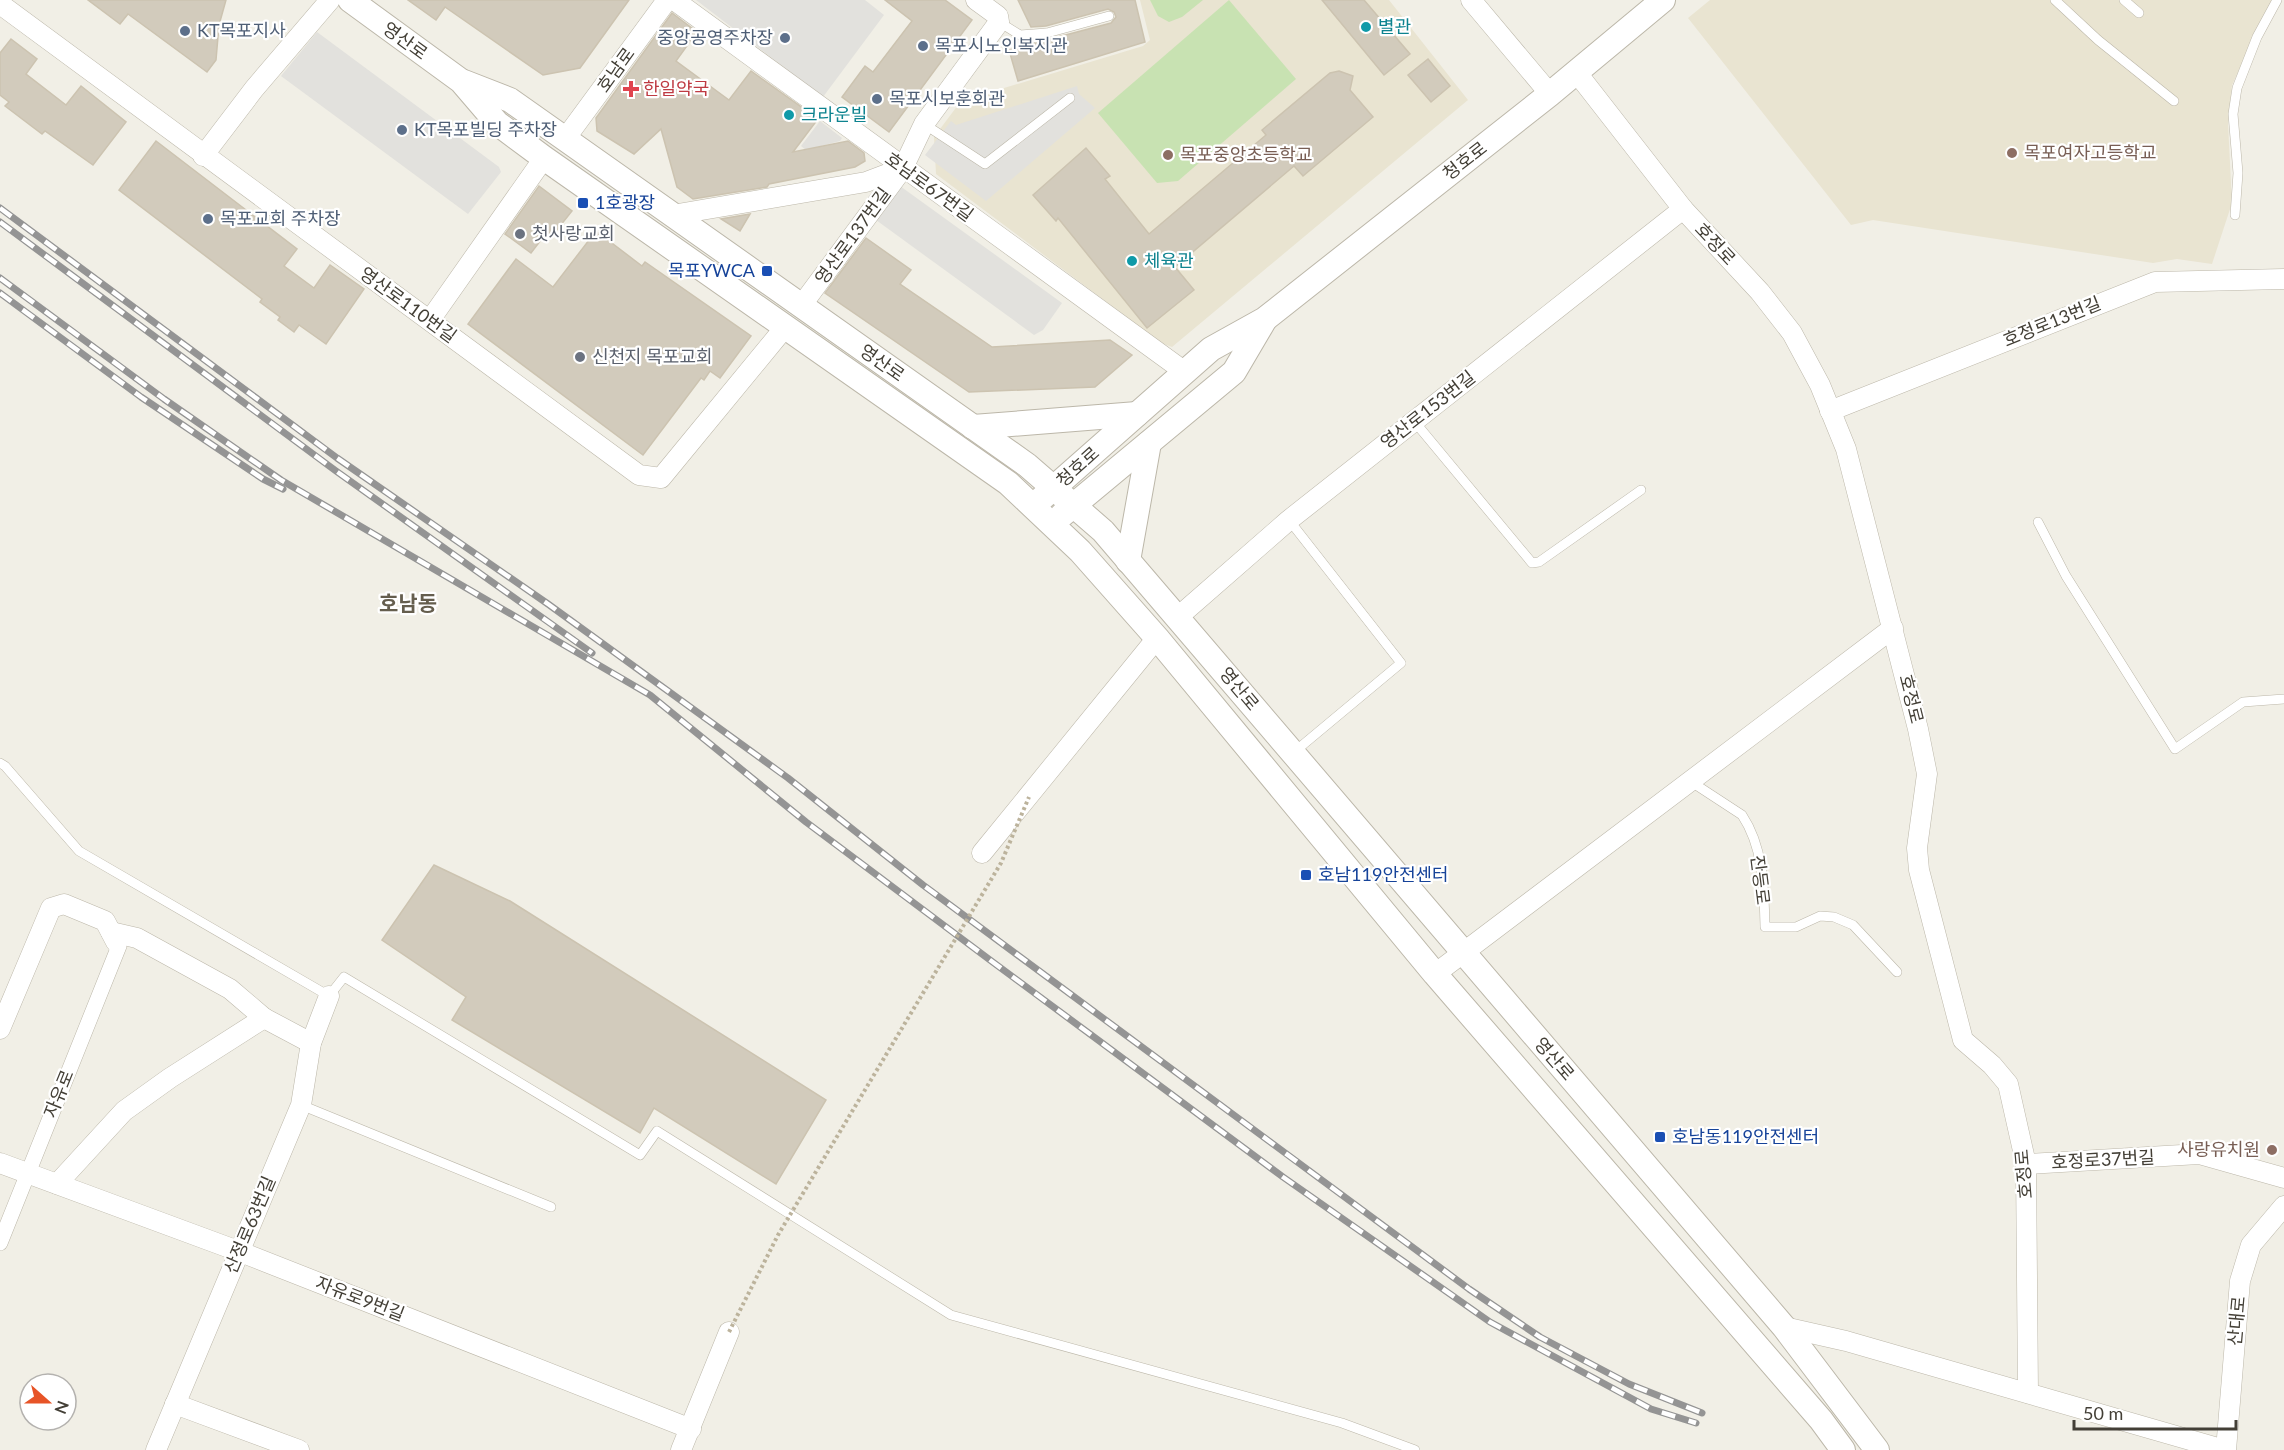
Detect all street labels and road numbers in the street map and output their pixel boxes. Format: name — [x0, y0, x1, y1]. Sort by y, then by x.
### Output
street label: 영산로 — [379, 17, 432, 64]
street label: 호남로 — [592, 43, 639, 96]
street label: 청호로 — [1438, 136, 1491, 184]
street label: 호남로67번길 — [881, 147, 978, 226]
street label: 영산로137번길 — [810, 183, 895, 288]
street label: 호정로 — [1691, 218, 1741, 269]
street label: 영산로110번길 — [356, 262, 461, 347]
street label: 호정로13번길 — [1999, 291, 2104, 351]
street label: 영산로 — [856, 339, 909, 385]
street label: 영산로153번길 — [1376, 365, 1479, 453]
street label: 청호로 — [1052, 441, 1103, 491]
street label: 영산로 — [1215, 662, 1264, 714]
street label: 호정로 — [1895, 672, 1929, 726]
street label: 잔등로 — [1747, 854, 1775, 906]
street label: 영산로 — [1530, 1032, 1579, 1084]
street label: 자유로 — [39, 1066, 78, 1121]
street label: 호정로37번길 — [2051, 1145, 2155, 1173]
street label: 호정로 — [2010, 1148, 2036, 1200]
street label: 산정로63번길 — [219, 1173, 279, 1277]
street label: 자유로9번길 — [313, 1271, 408, 1325]
street label: 산대로 — [2223, 1295, 2249, 1347]

